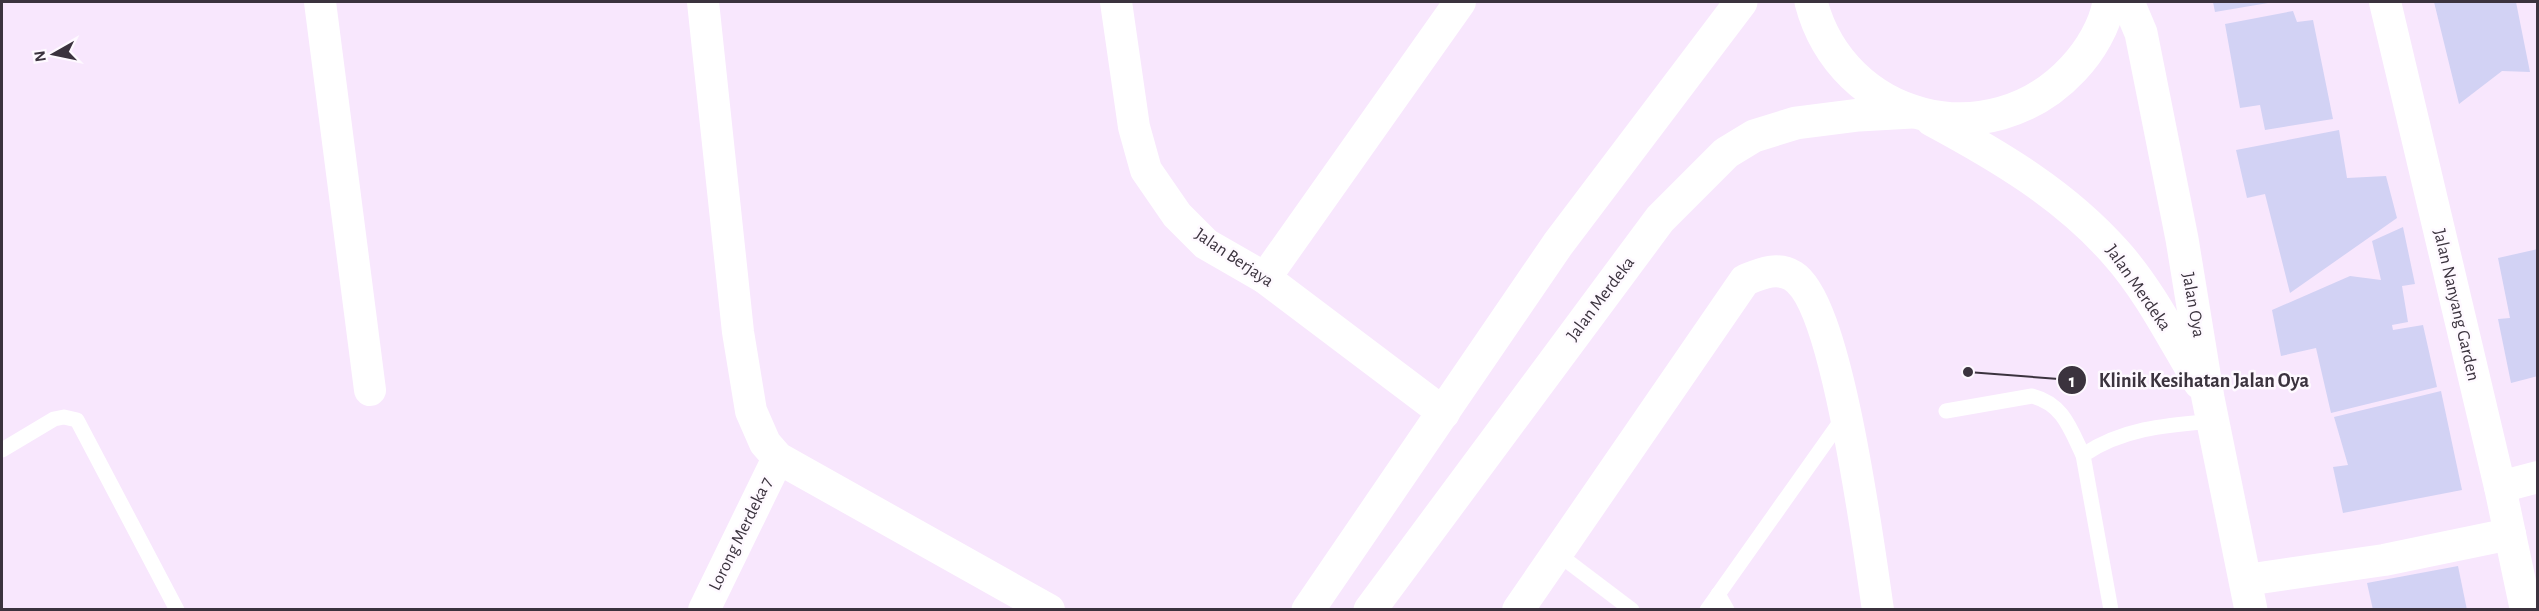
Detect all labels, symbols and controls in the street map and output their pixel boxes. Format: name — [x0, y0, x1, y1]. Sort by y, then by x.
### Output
north arrow — [24, 24, 84, 84]
text: N — [31, 49, 49, 63]
street label: Jalan Berjaya — [1191, 225, 1277, 291]
street label: Jalan Nanyang Garden — [2430, 227, 2482, 383]
street label: Jalan Merdeka — [2102, 242, 2174, 334]
street label: Jalan Merdeka — [1564, 254, 1638, 344]
street label: Jalan Oya — [2178, 271, 2208, 339]
callout: Klinik Kesihatan Jalan Oya — [2057, 361, 2322, 399]
text: Klinik Kesihatan Jalan Oya — [2099, 371, 2310, 391]
text: 1 — [2069, 373, 2075, 391]
street label: Lorong Merdeka 7 — [706, 475, 776, 593]

